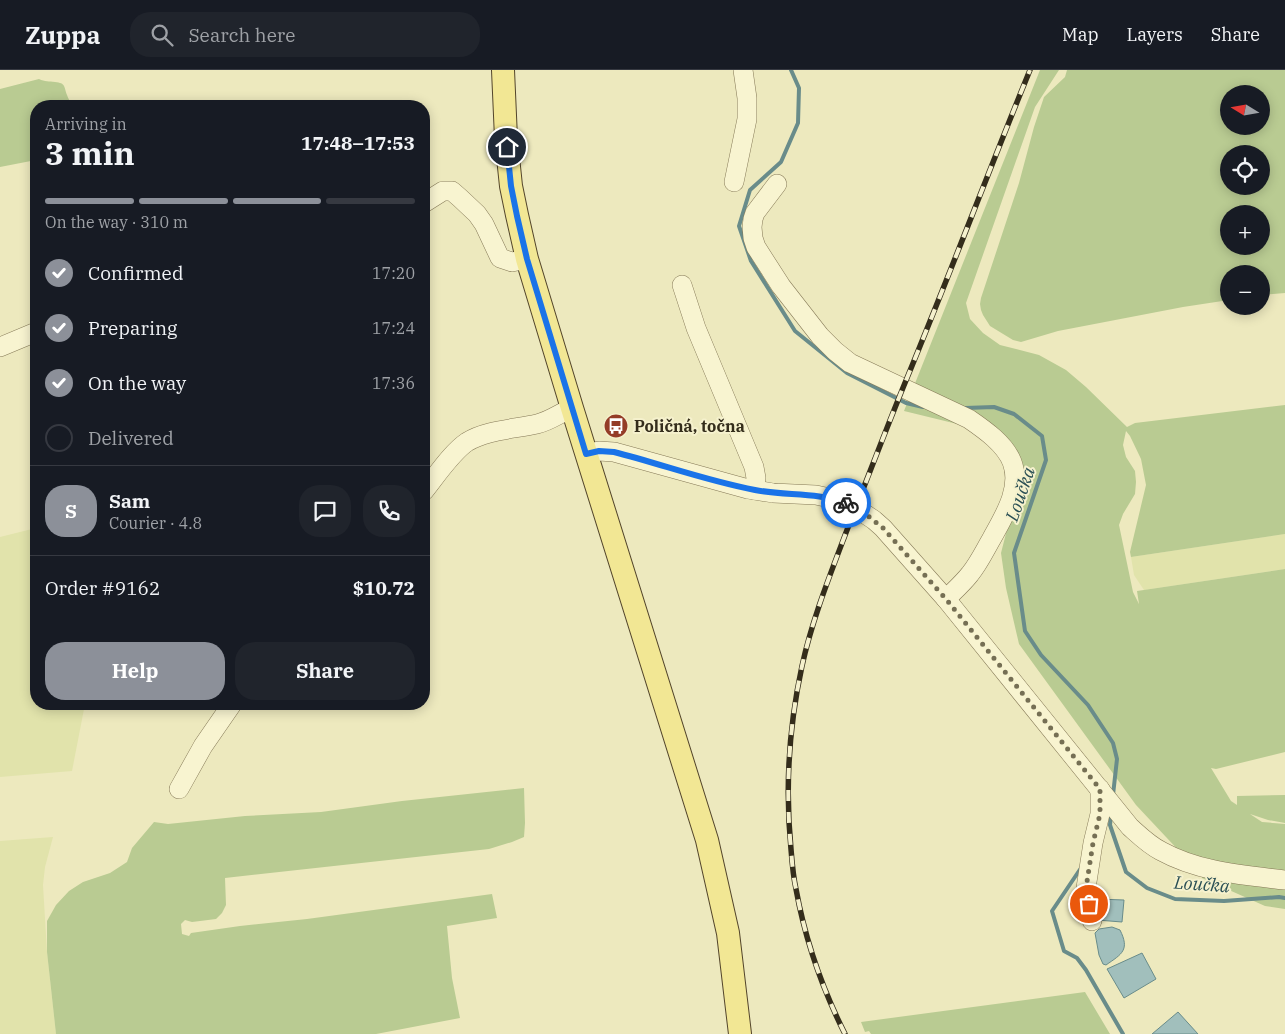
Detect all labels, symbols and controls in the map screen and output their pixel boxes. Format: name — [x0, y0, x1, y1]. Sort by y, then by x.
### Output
search box — [130, 12, 480, 57]
text: Zuppa — [25, 19, 100, 51]
icon: search — [148, 21, 176, 49]
text: Search here — [188, 23, 295, 47]
text: Map — [1062, 23, 1099, 46]
text: Layers — [1127, 23, 1183, 46]
text: Share — [1211, 23, 1260, 46]
north arrow — [1220, 85, 1270, 135]
map controls — [1220, 85, 1270, 315]
text: Arriving in — [45, 114, 127, 134]
pin — [486, 126, 528, 168]
text: 17:48–17:53 — [301, 131, 415, 155]
text: 3 min — [45, 132, 135, 174]
icon: home — [493, 133, 521, 161]
button: locate — [1220, 145, 1270, 195]
button: + — [1220, 205, 1270, 255]
text: On the way · 310 m — [45, 212, 188, 232]
icon: check — [45, 259, 73, 287]
text: Confirmed — [88, 261, 183, 285]
text: 17:20 — [372, 263, 415, 283]
button: − — [1220, 265, 1270, 315]
icon: check — [45, 314, 73, 342]
text: Preparing — [88, 316, 177, 340]
text: 17:24 — [372, 318, 415, 338]
icon: check — [45, 369, 73, 397]
text: On the way — [88, 371, 186, 395]
text: 17:36 — [372, 373, 415, 393]
bus stop icon: Poličná, točna — [603, 413, 629, 439]
place label: Poličná, točna — [634, 416, 745, 436]
text: Delivered — [88, 426, 174, 450]
water label: Loučka — [1000, 464, 1040, 525]
courier — [821, 478, 871, 528]
button: chat — [299, 485, 351, 537]
button: phone — [363, 485, 415, 537]
text: Sam — [109, 489, 150, 513]
icon: bike — [832, 489, 860, 517]
text: S — [65, 499, 77, 523]
text: Courier · 4.8 — [109, 513, 202, 533]
text: Order #9162 — [45, 576, 160, 600]
text: $10.72 — [353, 576, 415, 600]
button: Help — [45, 642, 225, 700]
button: Share — [235, 642, 415, 700]
water label: Loučka — [1172, 871, 1231, 897]
pin — [1068, 883, 1110, 925]
icon: bag — [1075, 890, 1103, 918]

